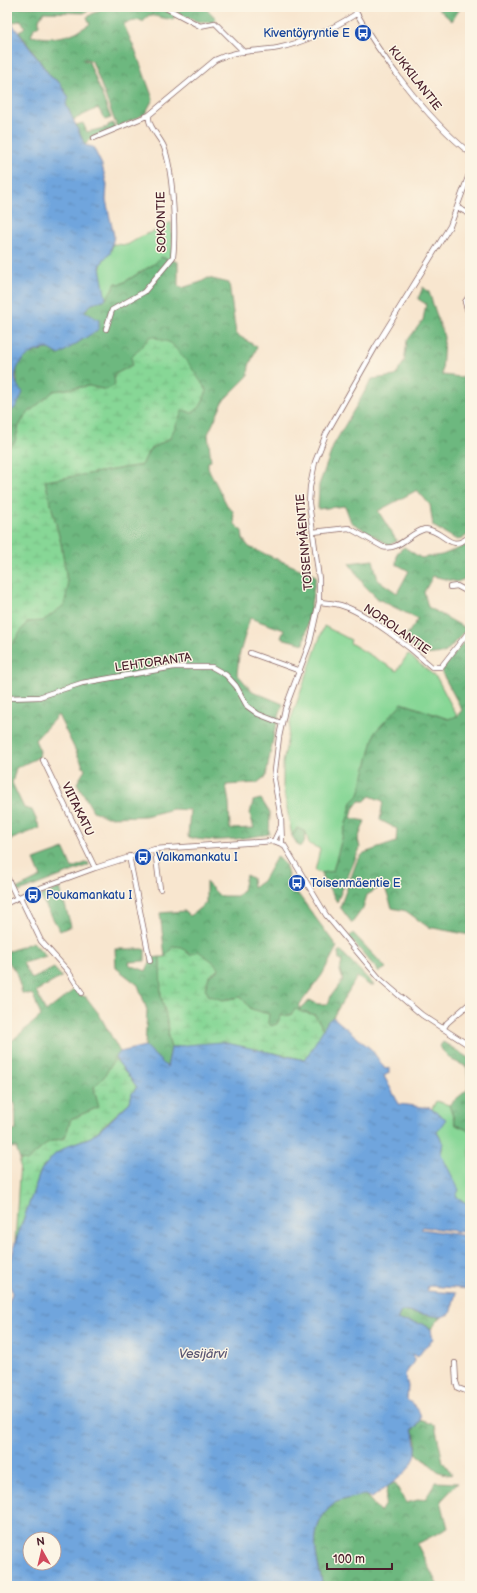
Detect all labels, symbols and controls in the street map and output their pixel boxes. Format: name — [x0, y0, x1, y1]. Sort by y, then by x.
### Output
bus stop icon: Kiventöyryntie E — [353, 23, 373, 43]
place label: Kiventöyryntie E — [263, 26, 350, 41]
street label: KUKKILANTIE — [385, 43, 445, 114]
street label: SOKONTIE — [153, 191, 170, 253]
street label: TOISENMÄENTIE — [292, 493, 316, 591]
street label: NOROLANTIE — [360, 601, 433, 658]
street label: LEHTORANTA — [114, 650, 193, 675]
street label: VIITAKATU — [58, 780, 97, 839]
bus stop icon: Valkamankatu I — [133, 847, 153, 867]
place label: Valkamankatu I — [156, 850, 238, 865]
bus stop icon: Toisenmäentie E — [287, 873, 307, 893]
place label: Toisenmäentie E — [310, 876, 401, 891]
bus stop icon: Poukamankatu I — [23, 885, 43, 905]
place label: Poukamankatu I — [46, 888, 132, 903]
water label: Vesijärvi — [179, 1346, 228, 1362]
north arrow — [22, 1531, 62, 1571]
text: N — [36, 1535, 46, 1549]
scale bar — [327, 1545, 392, 1571]
text: 100 m — [333, 1552, 365, 1567]

